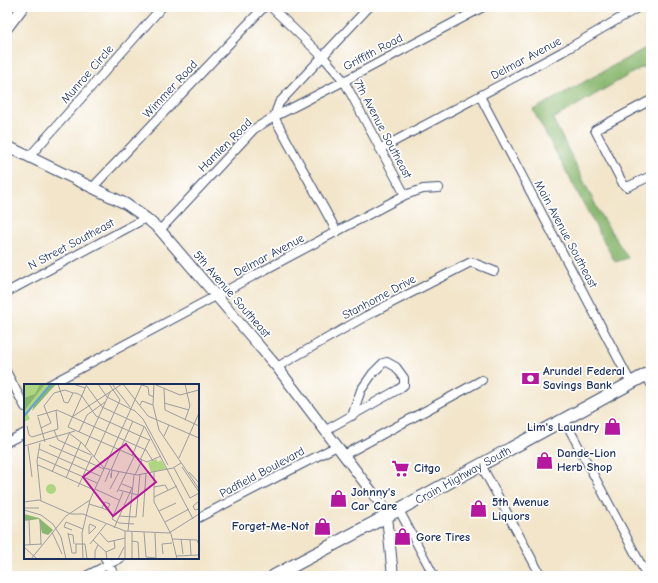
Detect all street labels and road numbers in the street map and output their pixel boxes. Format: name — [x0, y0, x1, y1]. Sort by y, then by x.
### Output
street label: Griffith Road — [341, 30, 405, 74]
street label: Delmar Avenue — [488, 34, 564, 82]
street label: Munroe Circle — [58, 42, 116, 106]
street label: Wimmer Road — [140, 57, 200, 121]
street label: 7th Avenue Southeast — [351, 77, 415, 181]
street label: Hamlen Road — [195, 115, 255, 175]
street label: Main Avenue Southeast — [532, 178, 601, 291]
street label: N Street Southeast — [26, 215, 117, 273]
street label: Delmar Avenue — [231, 231, 307, 279]
street label: 5th Avenue Southeast — [190, 248, 274, 341]
street label: Stanhome Drive — [340, 272, 418, 322]
street label: Crain Highway South — [413, 443, 513, 507]
street label: Padfield Boulevard — [217, 444, 307, 500]

